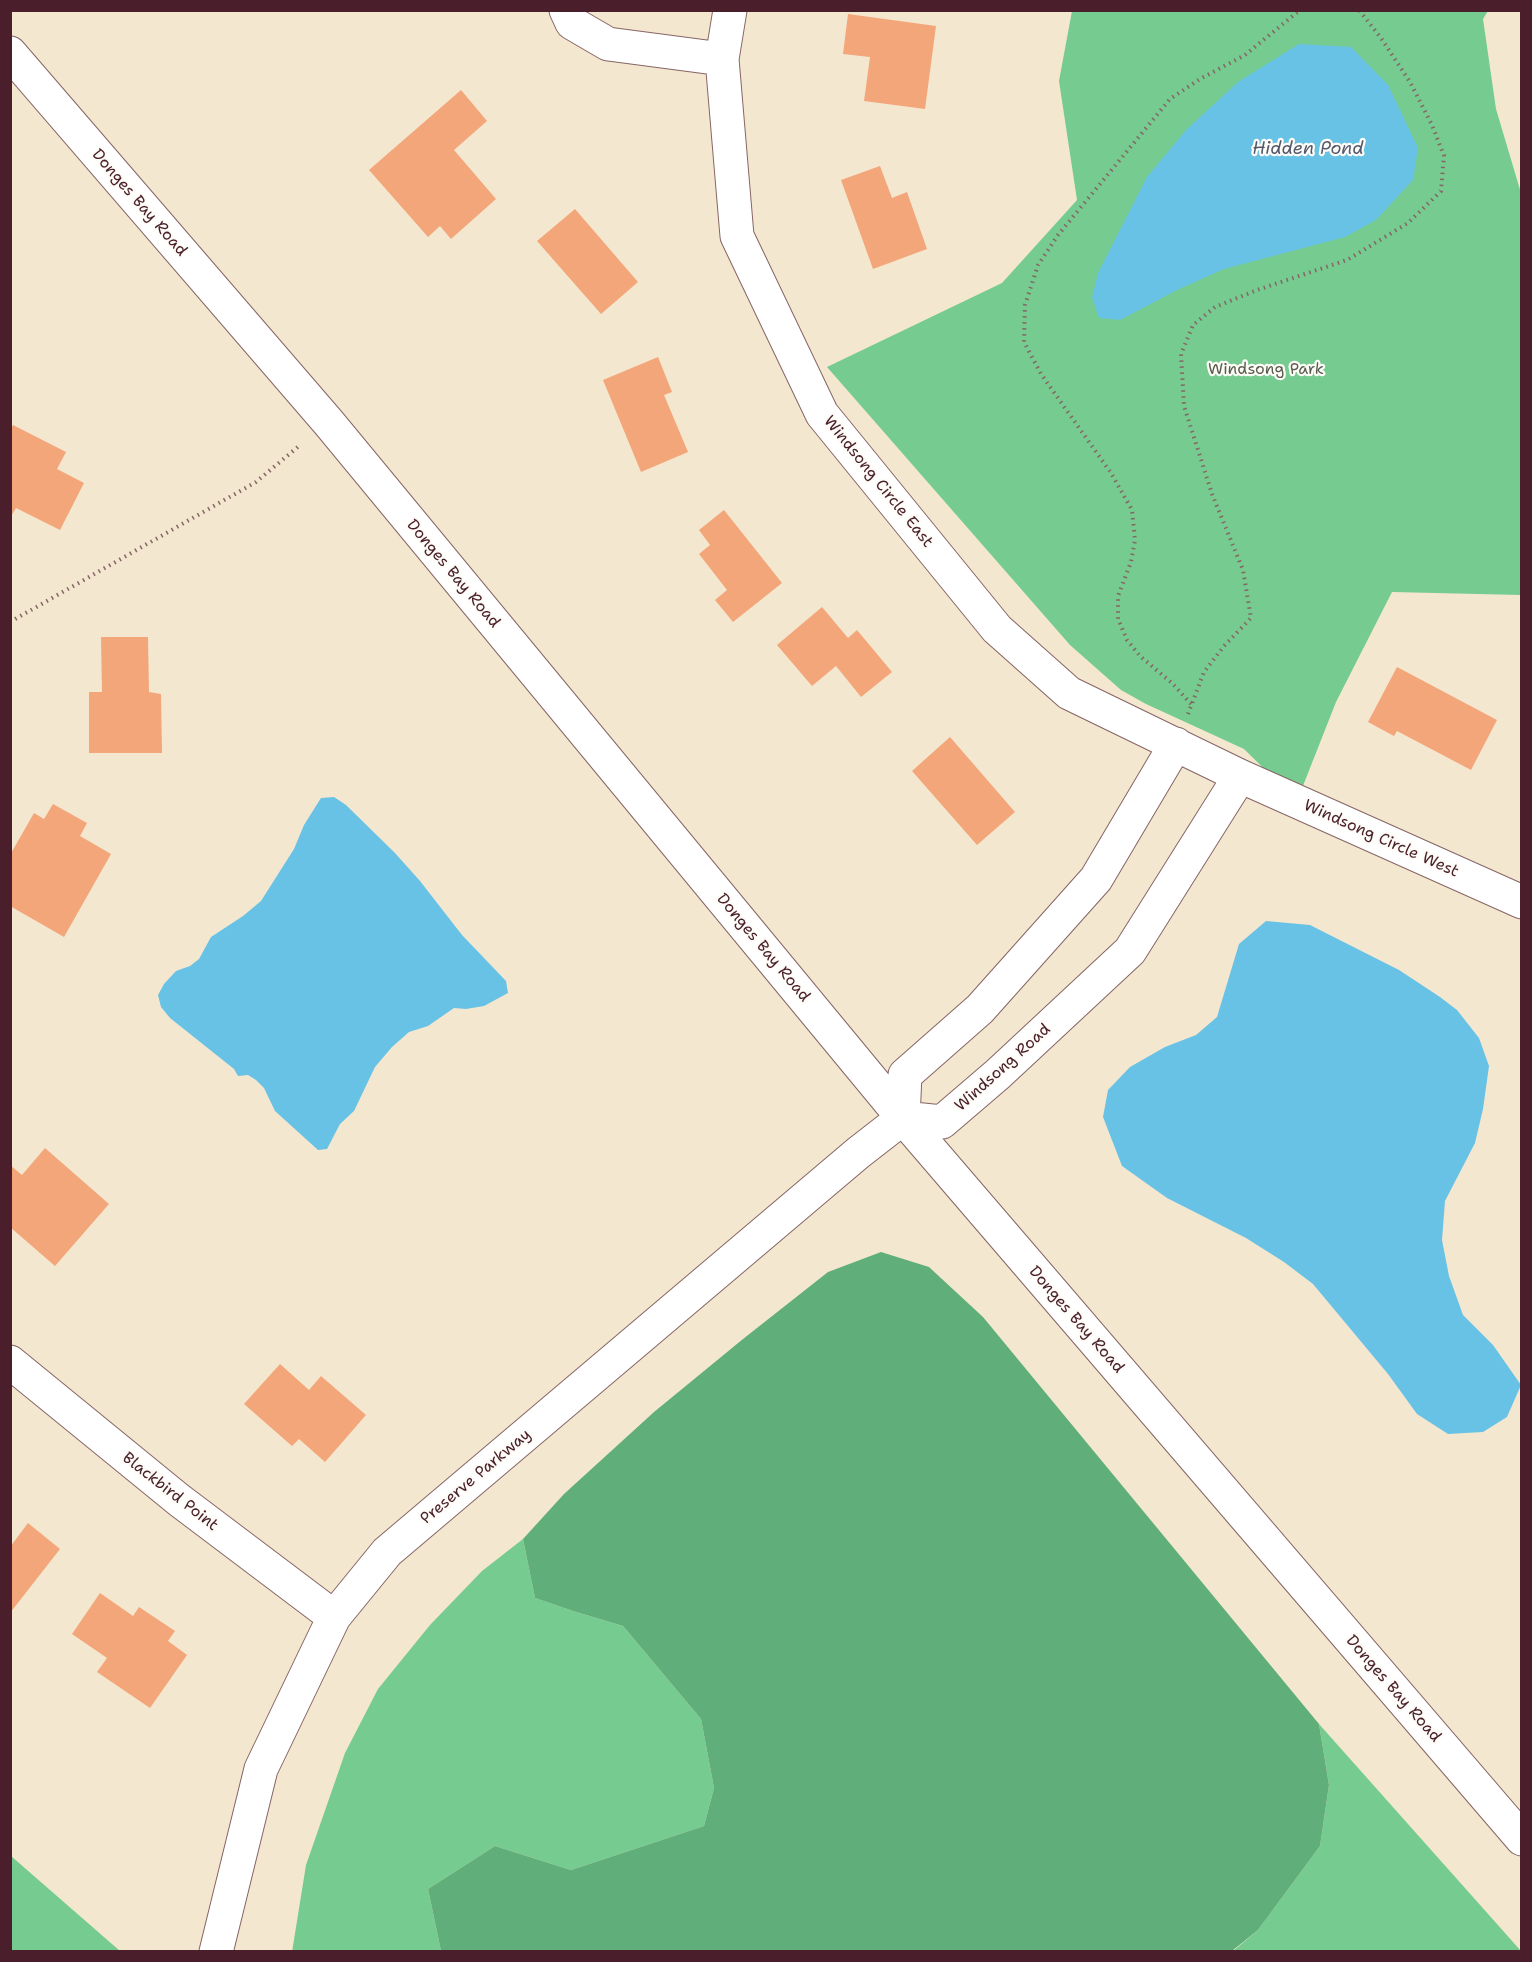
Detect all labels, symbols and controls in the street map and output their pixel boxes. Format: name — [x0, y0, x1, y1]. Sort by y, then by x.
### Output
water label: Hidden Pond — [1252, 138, 1364, 160]
street label: Donges Bay Road — [87, 146, 191, 260]
park label: Windsong Park — [1208, 360, 1324, 380]
street label: Windsong Circle East — [819, 412, 937, 552]
street label: Donges Bay Road — [402, 516, 504, 632]
street label: Windsong Circle West — [1301, 796, 1461, 882]
street label: Donges Bay Road — [712, 890, 814, 1006]
street label: Windsong Road — [951, 1020, 1055, 1116]
street label: Donges Bay Road — [1024, 1263, 1128, 1377]
street label: Preserve Parkway — [417, 1425, 535, 1529]
street label: Blackbird Point — [118, 1449, 222, 1535]
street label: Donges Bay Road — [1341, 1632, 1445, 1746]

